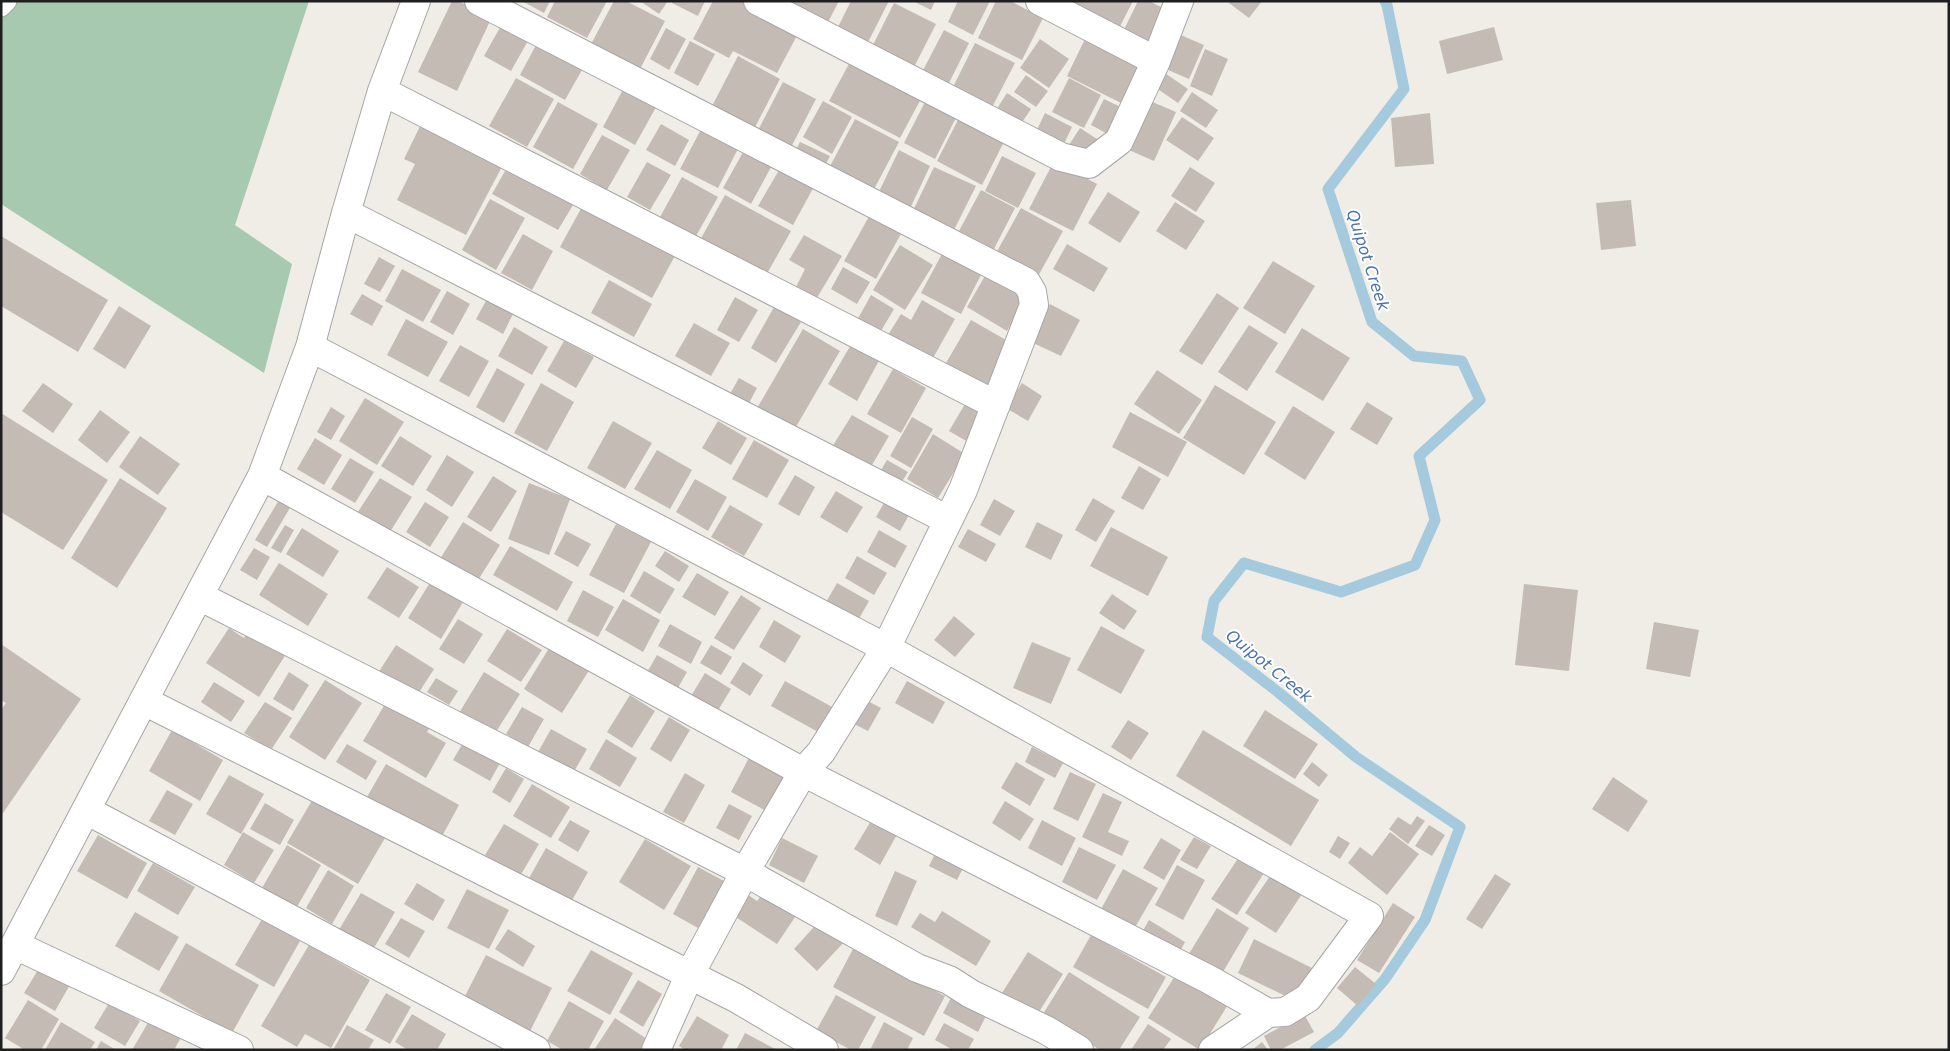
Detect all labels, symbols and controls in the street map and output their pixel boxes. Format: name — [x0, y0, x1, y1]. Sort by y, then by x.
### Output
water label: Quipot Creek — [1343, 207, 1394, 314]
water label: Quipot Creek — [1222, 626, 1316, 707]

